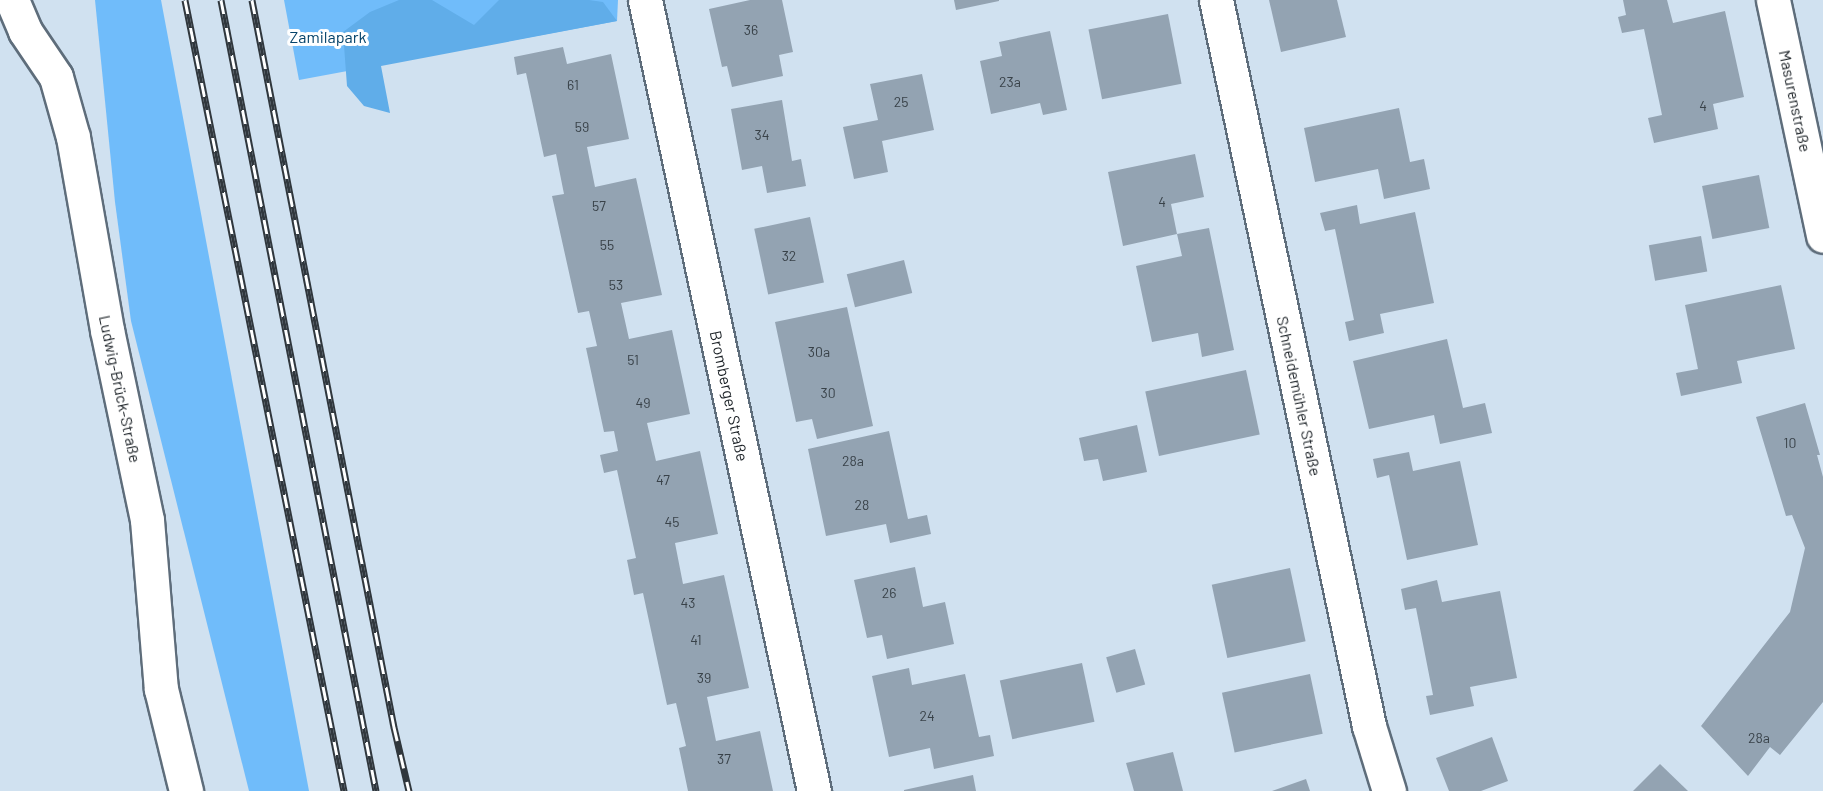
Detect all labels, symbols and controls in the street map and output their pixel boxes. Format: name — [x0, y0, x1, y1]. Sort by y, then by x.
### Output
house number: 36 — [744, 22, 758, 38]
park label: Zamilapark — [290, 27, 366, 47]
street label: Masurenstraße — [1775, 48, 1815, 154]
house number: 23a — [999, 74, 1021, 90]
house number: 61 — [567, 77, 579, 93]
house number: 25 — [894, 94, 908, 110]
house number: 4 — [1699, 98, 1707, 114]
house number: 59 — [575, 119, 589, 135]
house number: 34 — [755, 127, 769, 143]
house number: 4 — [1158, 194, 1166, 210]
house number: 57 — [592, 198, 606, 214]
house number: 55 — [600, 237, 614, 253]
house number: 32 — [782, 248, 796, 264]
house number: 53 — [609, 277, 623, 293]
street label: Ludwig-Brück-Straße — [95, 314, 145, 464]
street label: Schneidemühler Straße — [1273, 314, 1325, 478]
street label: Bromberger Straße — [706, 329, 752, 463]
house number: 30a — [808, 344, 830, 360]
house number: 51 — [627, 352, 639, 368]
house number: 30 — [820, 385, 836, 401]
house number: 49 — [635, 395, 651, 411]
house number: 10 — [1784, 435, 1796, 451]
house number: 28a — [842, 453, 864, 469]
house number: 47 — [656, 472, 670, 488]
house number: 28 — [855, 497, 869, 513]
house number: 45 — [665, 514, 679, 530]
house number: 26 — [882, 585, 896, 601]
house number: 43 — [681, 595, 695, 611]
house number: 41 — [690, 632, 702, 648]
house number: 39 — [697, 670, 711, 686]
house number: 24 — [919, 708, 935, 724]
house number: 28a — [1748, 730, 1770, 746]
house number: 37 — [717, 751, 731, 767]

